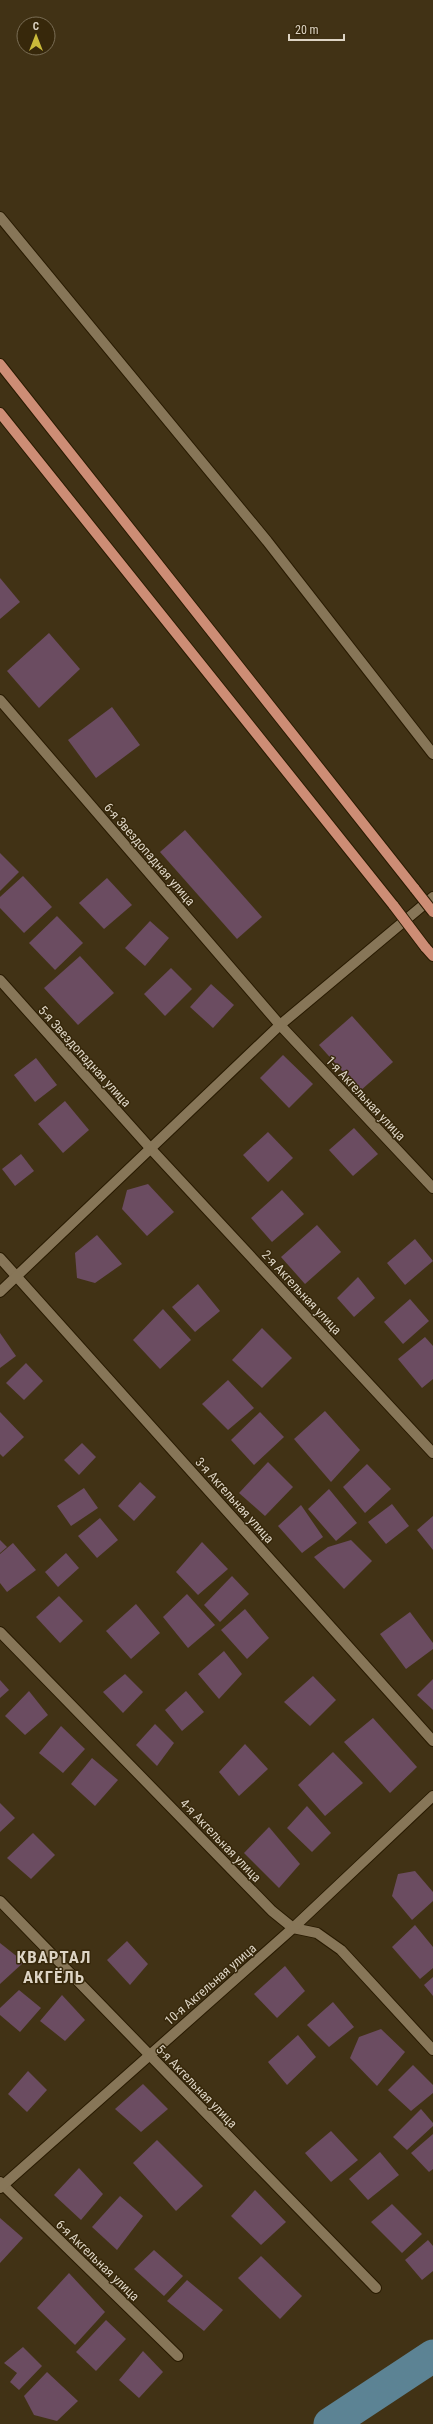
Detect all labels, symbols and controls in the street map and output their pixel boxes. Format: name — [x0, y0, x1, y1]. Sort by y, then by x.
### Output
north arrow — [16, 16, 56, 56]
scale bar — [289, 16, 344, 42]
text: С — [33, 20, 39, 33]
text: 20 m — [295, 23, 319, 37]
street label: 6-я Звездопадная улица — [101, 800, 198, 909]
street label: 5-я Звездопадная улица — [35, 1003, 134, 1110]
street label: 1-я Акгельная улица — [323, 1053, 409, 1144]
street label: 2-я Акгельная улица — [259, 1247, 345, 1338]
street label: 3-я Акгельная улица — [192, 1455, 277, 1546]
street label: 4-я Акгельная улица — [177, 1796, 264, 1885]
street label: 10-я Акгельная улица — [162, 1941, 259, 2028]
district label: КВАРТАЛ АКГЁЛЬ — [17, 1947, 91, 1987]
street label: 5-я Акгельная улица — [153, 2042, 240, 2131]
street label: 6-я Акгельная улица — [53, 2217, 142, 2304]

